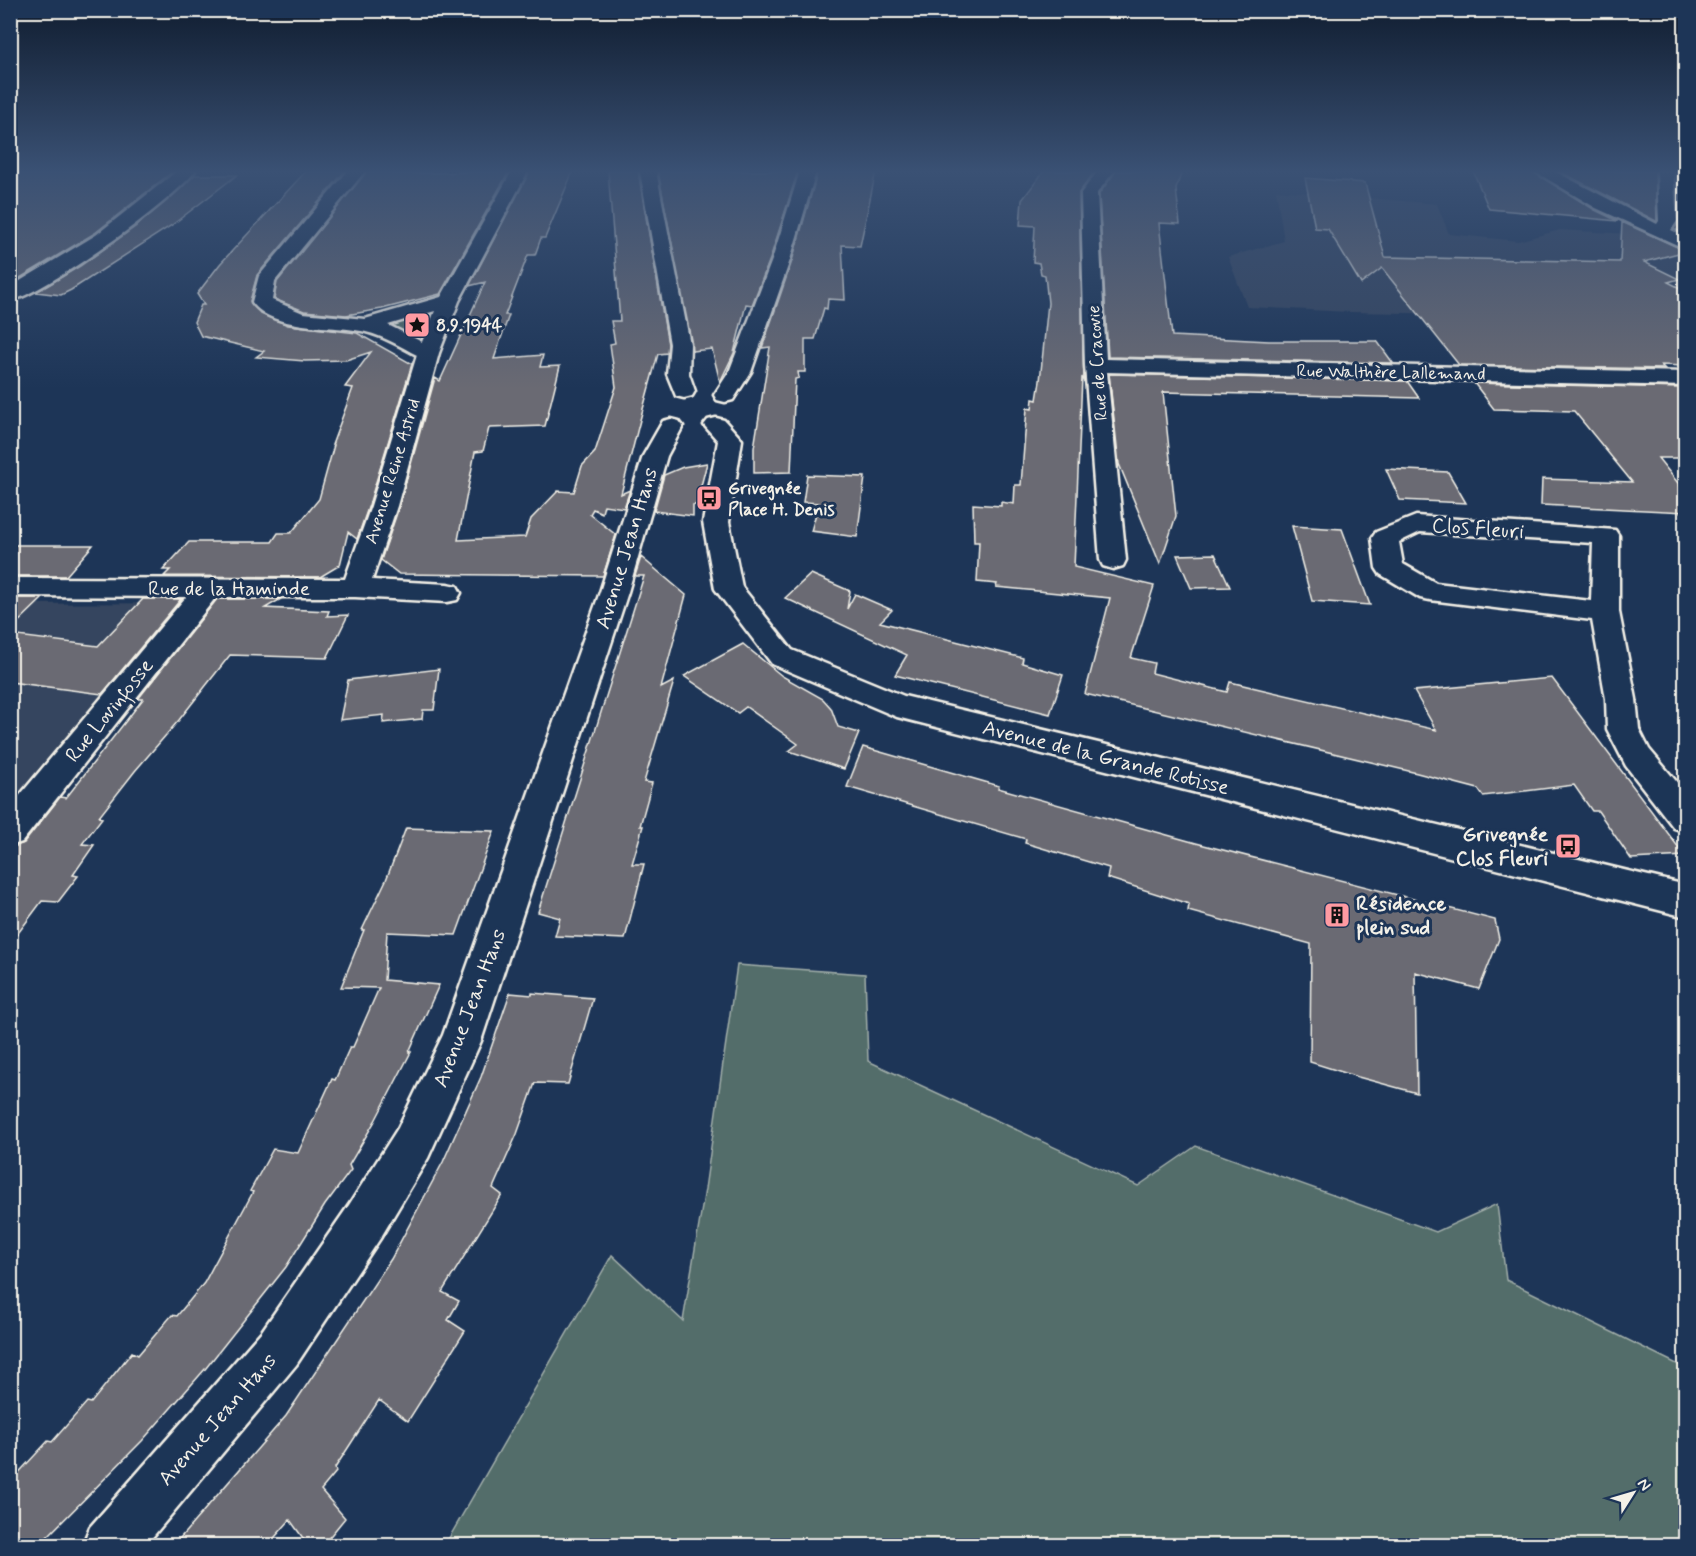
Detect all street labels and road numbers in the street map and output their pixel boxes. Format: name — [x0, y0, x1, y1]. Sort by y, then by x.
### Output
street label: Rue de Cracovie — [1082, 305, 1114, 421]
street label: Rue Walthère Lallemand — [1296, 359, 1486, 387]
street label: Avenue Reine Astrid — [359, 396, 426, 547]
street label: Avenue Jean Hans — [589, 464, 665, 633]
street label: Clos Fleuri — [1431, 512, 1525, 546]
street label: Rue de la Haminde — [148, 575, 310, 603]
street label: Rue Lovinfosse — [59, 653, 162, 770]
street label: Avenue de la Grande Rotisse — [980, 714, 1232, 802]
street label: Avenue Jean Hans — [427, 925, 513, 1092]
street label: Avenue Jean Hans — [152, 1347, 283, 1492]

